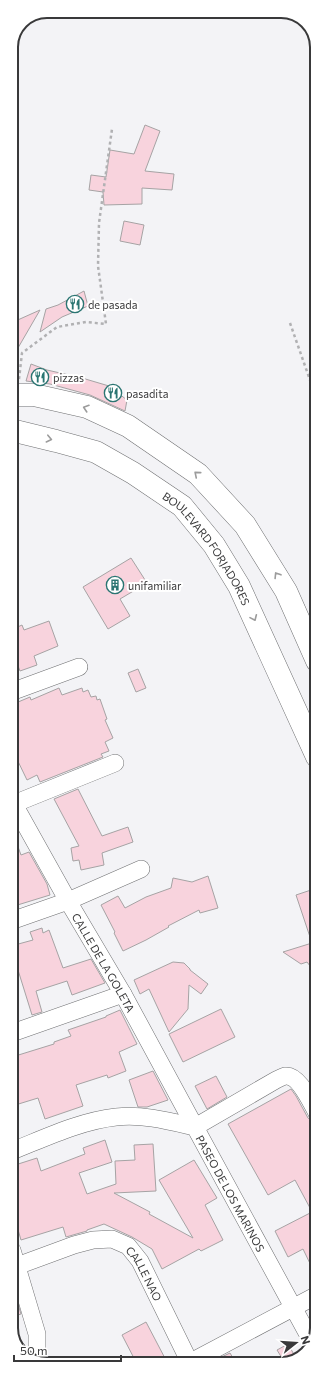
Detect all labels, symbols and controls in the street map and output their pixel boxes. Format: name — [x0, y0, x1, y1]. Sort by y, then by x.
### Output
restaurant icon: de pasada — [65, 294, 85, 314]
place label: de pasada — [88, 298, 137, 311]
restaurant icon: pizzas — [30, 367, 50, 387]
place label: pizzas — [53, 371, 84, 384]
restaurant icon: pasadita — [103, 383, 123, 403]
place label: pasadita — [126, 387, 168, 400]
one-way arrow — [82, 404, 89, 412]
one-way arrow — [45, 434, 52, 443]
one-way arrow — [194, 471, 201, 478]
street label: BOULEVARD FORJADORES — [161, 489, 253, 607]
one-way arrow — [274, 573, 281, 580]
building icon: unifamiliar — [105, 575, 125, 595]
place label: unifamiliar — [128, 579, 182, 592]
one-way arrow — [249, 614, 257, 621]
street label: CALLE DE LA GOLETA — [70, 910, 138, 1015]
street label: PASEO DE LOS MARINOS — [194, 1133, 268, 1254]
street label: CALLE NAO — [124, 1243, 165, 1303]
north arrow — [276, 1323, 316, 1363]
text: N — [299, 1334, 313, 1346]
scale bar — [14, 1337, 121, 1363]
text: 50 m — [20, 1343, 48, 1357]

